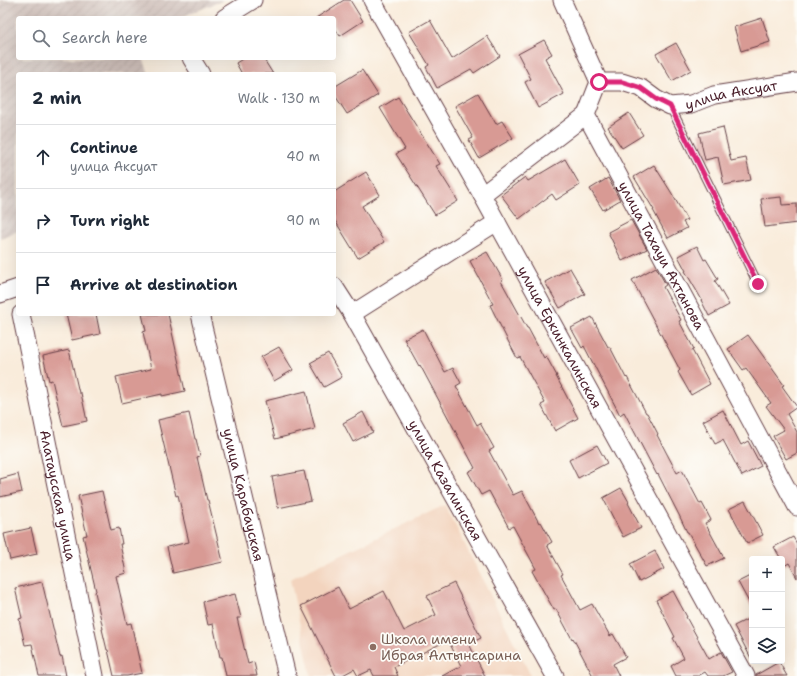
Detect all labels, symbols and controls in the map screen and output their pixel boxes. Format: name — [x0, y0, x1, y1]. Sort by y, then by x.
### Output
search box — [16, 16, 336, 60]
icon: search — [30, 27, 52, 49]
text: Search here — [62, 28, 148, 48]
route start — [590, 73, 608, 91]
street label: улица Аксуат — [685, 76, 780, 113]
text: 2 min — [32, 87, 82, 109]
text: Walk · 130 m — [238, 90, 320, 107]
text: Continue — [70, 138, 138, 158]
icon: ahead — [32, 146, 54, 168]
text: 40 m — [286, 148, 320, 165]
text: улица Аксуат — [70, 158, 157, 175]
street label: улица Тахауи Ахтанова — [614, 178, 709, 333]
icon: right — [32, 210, 54, 232]
text: Turn right — [70, 211, 150, 231]
text: 90 m — [286, 212, 320, 229]
street label: улица Еркинкалинская — [514, 263, 606, 411]
icon: arrive — [32, 274, 54, 296]
text: Arrive at destination — [70, 275, 238, 295]
route end — [749, 275, 767, 293]
street label: улица Казалинская — [404, 417, 486, 544]
street label: улица Карабауская — [219, 426, 268, 563]
street label: Алатаусская улица — [36, 428, 80, 563]
map controls — [749, 556, 785, 664]
button: + — [749, 556, 785, 592]
button: − — [749, 592, 785, 628]
button: layers — [749, 628, 785, 664]
place label: Школа имени Ибрая Алтынсарина — [381, 630, 521, 664]
marker: Школа имени Ибрая Алтынсарина — [368, 642, 378, 652]

